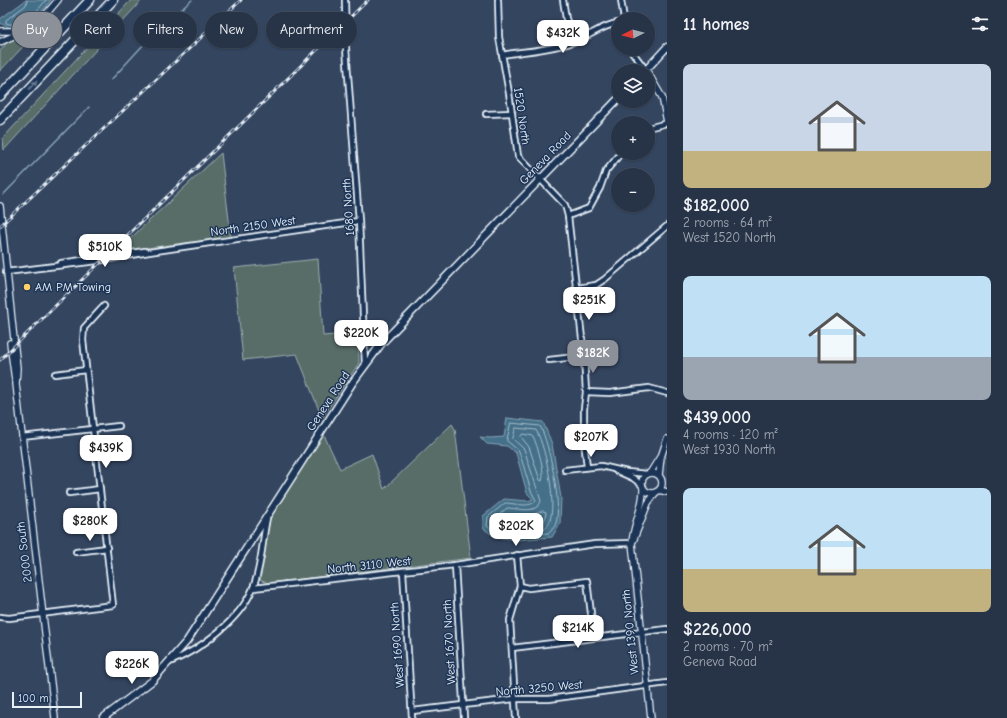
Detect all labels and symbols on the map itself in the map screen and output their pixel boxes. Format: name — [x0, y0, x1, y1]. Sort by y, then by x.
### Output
north arrow — [611, 12, 655, 56]
pin: $432K — [535, 20, 591, 54]
one-way arrow — [28, 80, 38, 90]
street label: 1520 North — [511, 86, 533, 146]
street label: Geneva Road — [516, 129, 574, 187]
street label: 1680 North — [339, 178, 357, 236]
street label: North 2150 West — [210, 213, 297, 239]
pin: $510K — [77, 234, 133, 268]
place label: AM PM Towing — [35, 280, 111, 294]
marker: AM PM Towing — [22, 282, 32, 292]
pin: $251K — [561, 287, 617, 321]
pin: $220K — [333, 320, 389, 354]
pin: $182K — [565, 340, 621, 374]
street label: Geneva Road — [304, 369, 352, 433]
pin: $207K — [563, 424, 619, 458]
pin: $439K — [78, 435, 134, 469]
pin: $280K — [62, 508, 118, 542]
pin: $202K — [488, 513, 544, 547]
street label: 2000 South — [13, 521, 35, 583]
street label: North 3110 West — [327, 554, 412, 576]
street label: West 1390 North — [619, 589, 641, 675]
street label: West 1670 North — [440, 599, 458, 685]
street label: West 1690 North — [387, 602, 407, 688]
pin: $214K — [550, 615, 606, 649]
pin: $226K — [104, 651, 160, 685]
street label: North 3250 West — [495, 677, 584, 699]
scale bar — [12, 690, 82, 709]

